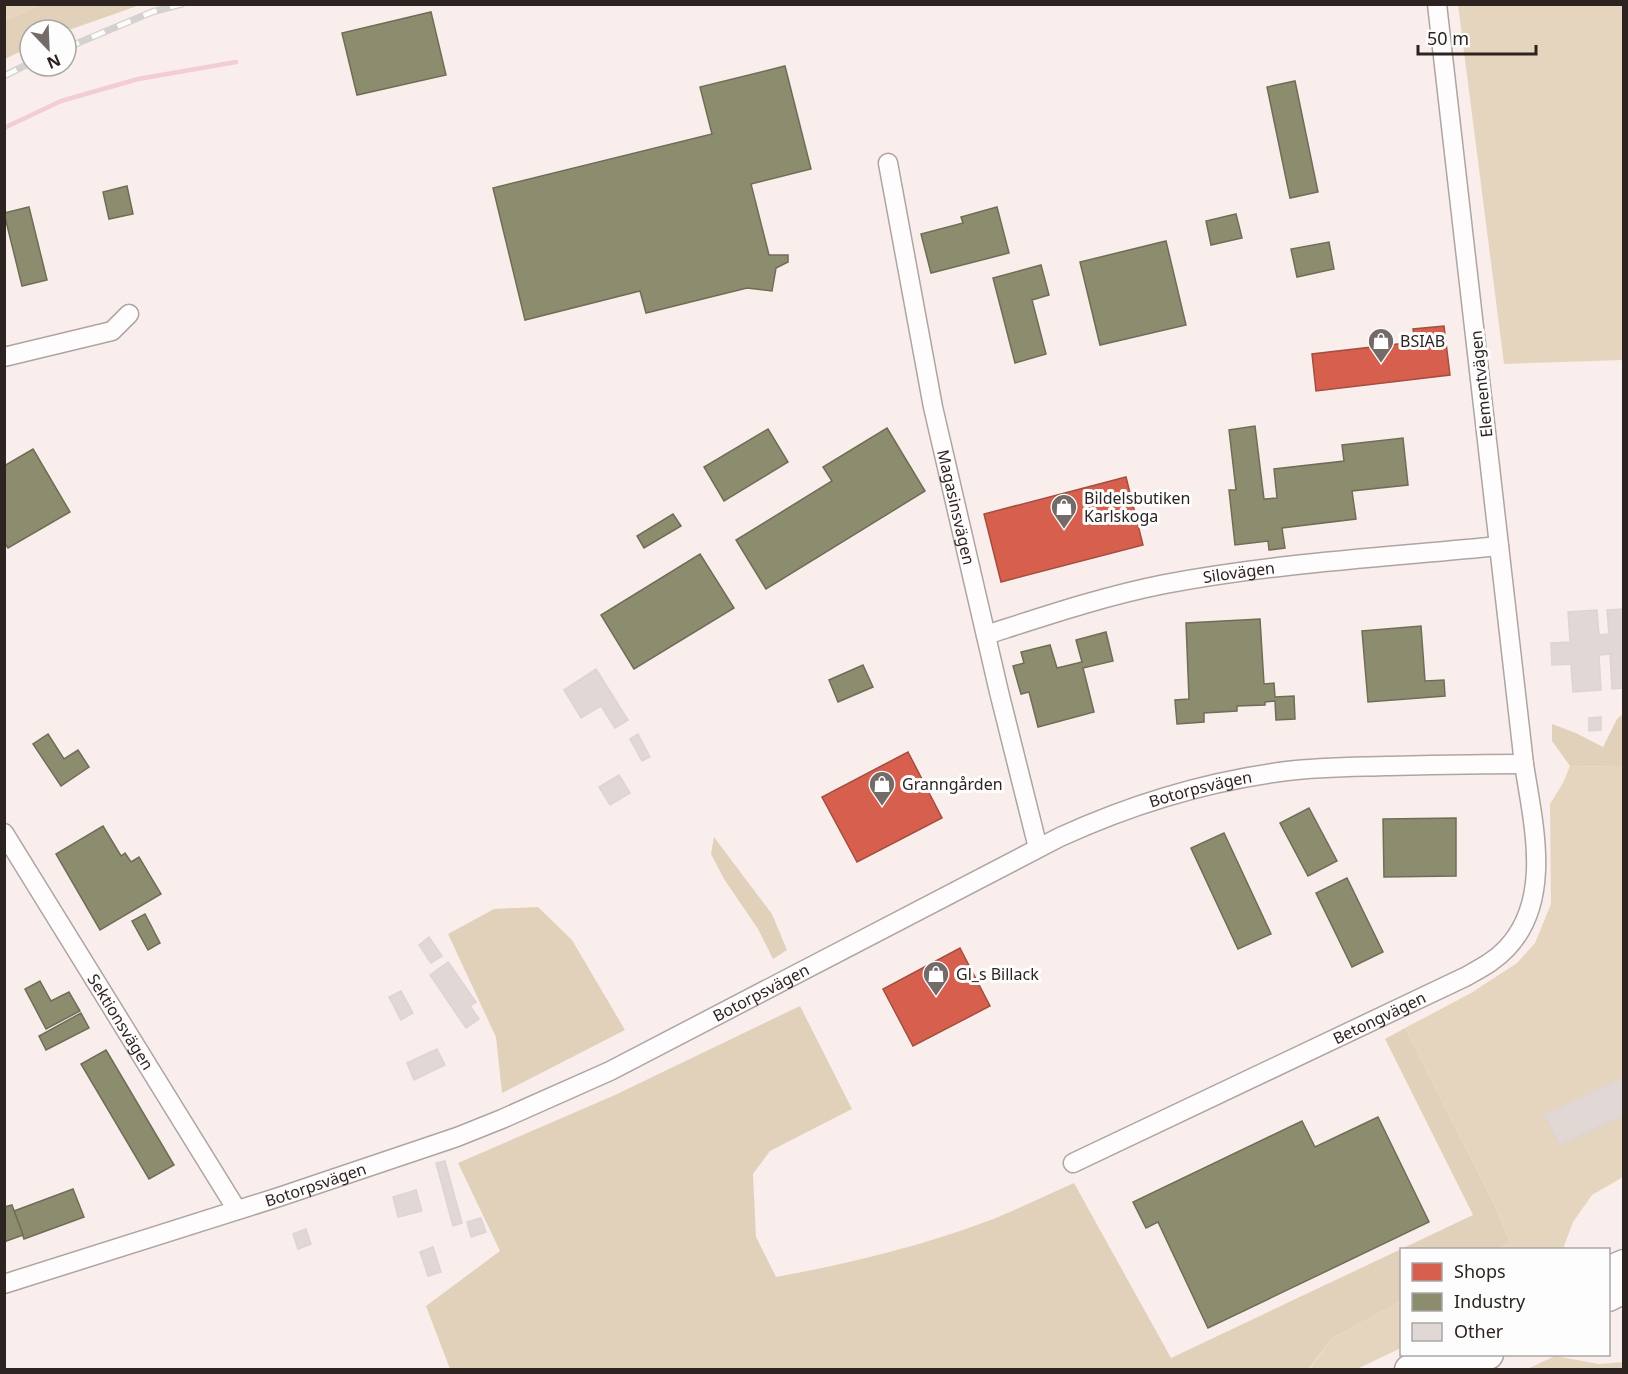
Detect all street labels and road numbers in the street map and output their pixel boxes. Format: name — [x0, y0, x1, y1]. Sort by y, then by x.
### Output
street label: Elementvägen — [1464, 329, 1498, 439]
street label: Magasinsvägen — [932, 447, 980, 567]
street label: Silovägen — [1201, 556, 1276, 588]
street label: Botorpsvägen — [1146, 766, 1254, 812]
street label: Botorpsvägen — [709, 958, 813, 1027]
street label: Sektionsvägen — [83, 970, 159, 1074]
street label: Betongvägen — [1329, 986, 1429, 1049]
street label: Botorpsvägen — [262, 1157, 369, 1212]

